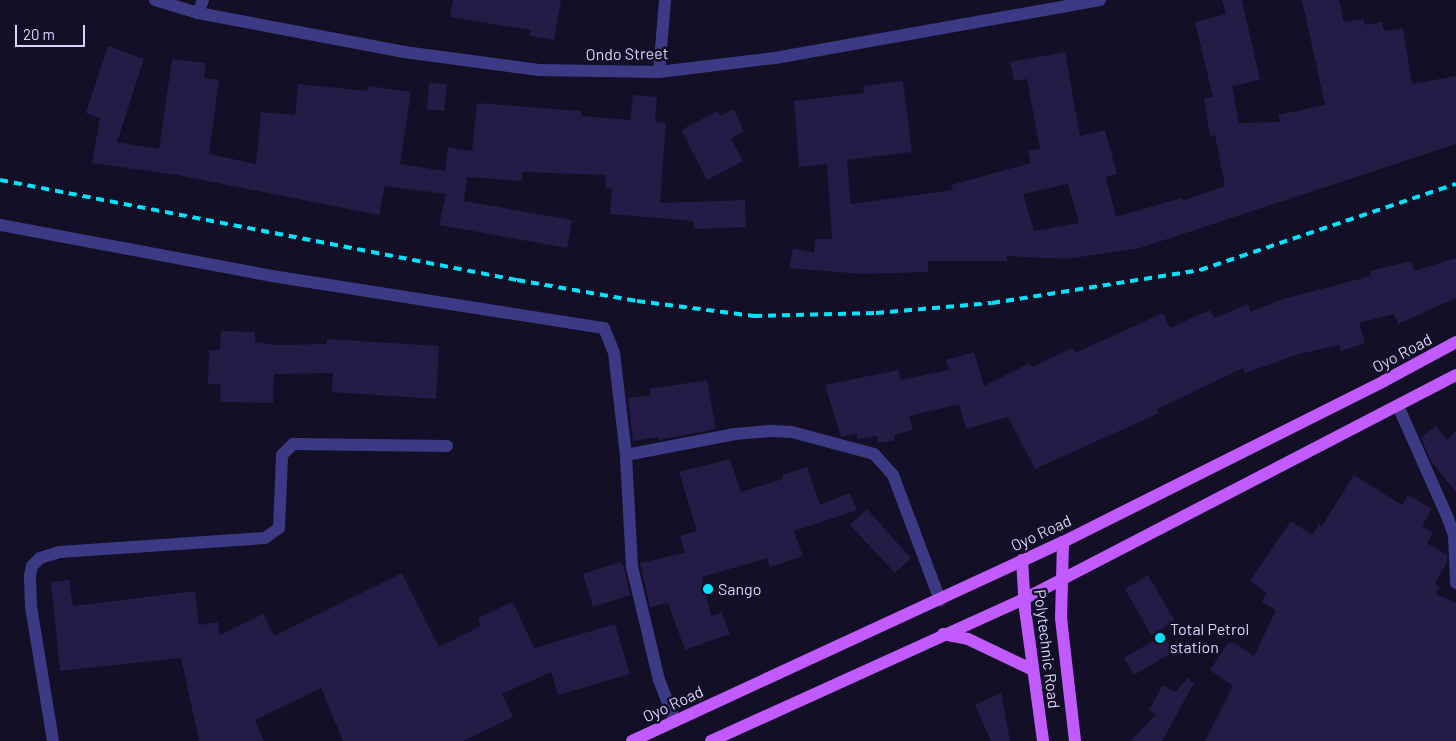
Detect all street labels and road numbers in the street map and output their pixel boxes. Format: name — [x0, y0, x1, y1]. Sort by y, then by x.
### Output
street label: Ondo Street — [585, 44, 669, 64]
street label: Oyo Road — [1369, 329, 1435, 377]
street label: Oyo Road — [1008, 511, 1074, 555]
street label: Polytechnic Road — [1030, 588, 1064, 710]
street label: Oyo Road — [640, 682, 706, 726]

